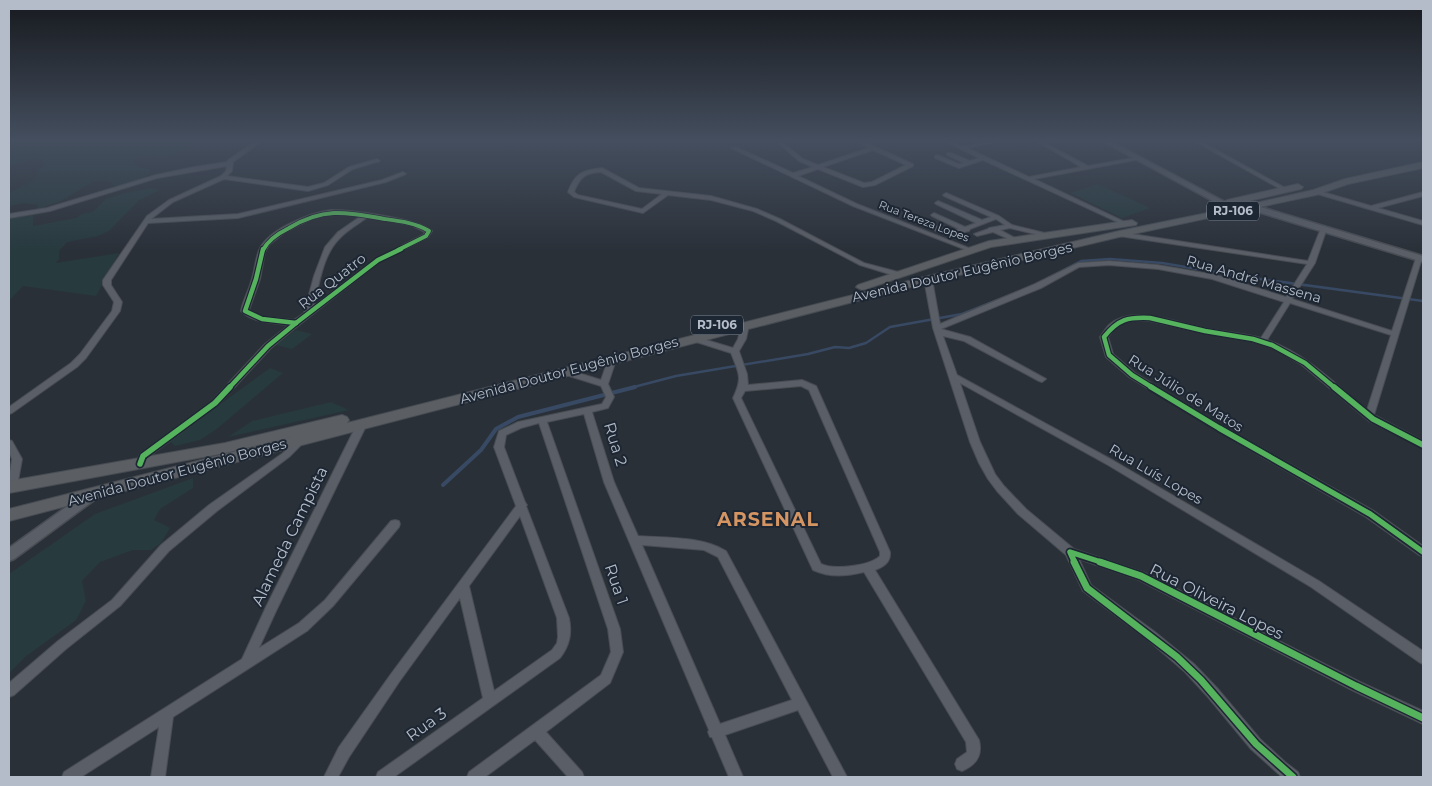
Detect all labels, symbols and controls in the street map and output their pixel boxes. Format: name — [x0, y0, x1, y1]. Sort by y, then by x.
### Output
street label: Rua Tereza Lopes — [877, 197, 972, 245]
road number: RJ-106 — [1207, 202, 1259, 220]
street label: Avenida Doutor Eugênio Borges — [850, 238, 1074, 306]
street label: Rua Quatro — [295, 249, 370, 313]
street label: Rua André Massena — [1184, 251, 1324, 307]
road number: RJ-106 — [691, 316, 743, 334]
street label: Avenida Doutor Eugênio Borges — [458, 332, 680, 408]
street label: Rua Júlio de Matos — [1125, 350, 1247, 436]
street label: Rua 2 — [600, 420, 631, 468]
street label: Avenida Doutor Eugênio Borges — [66, 434, 288, 510]
street label: Rua Luís Lopes — [1106, 440, 1206, 508]
street label: Alameda Campista — [247, 463, 331, 609]
district label: ARSENAL — [716, 508, 819, 531]
street label: Rua Oliveira Lopes — [1147, 560, 1287, 643]
street label: Rua 1 — [601, 561, 632, 607]
street label: Rua 3 — [403, 703, 450, 745]

